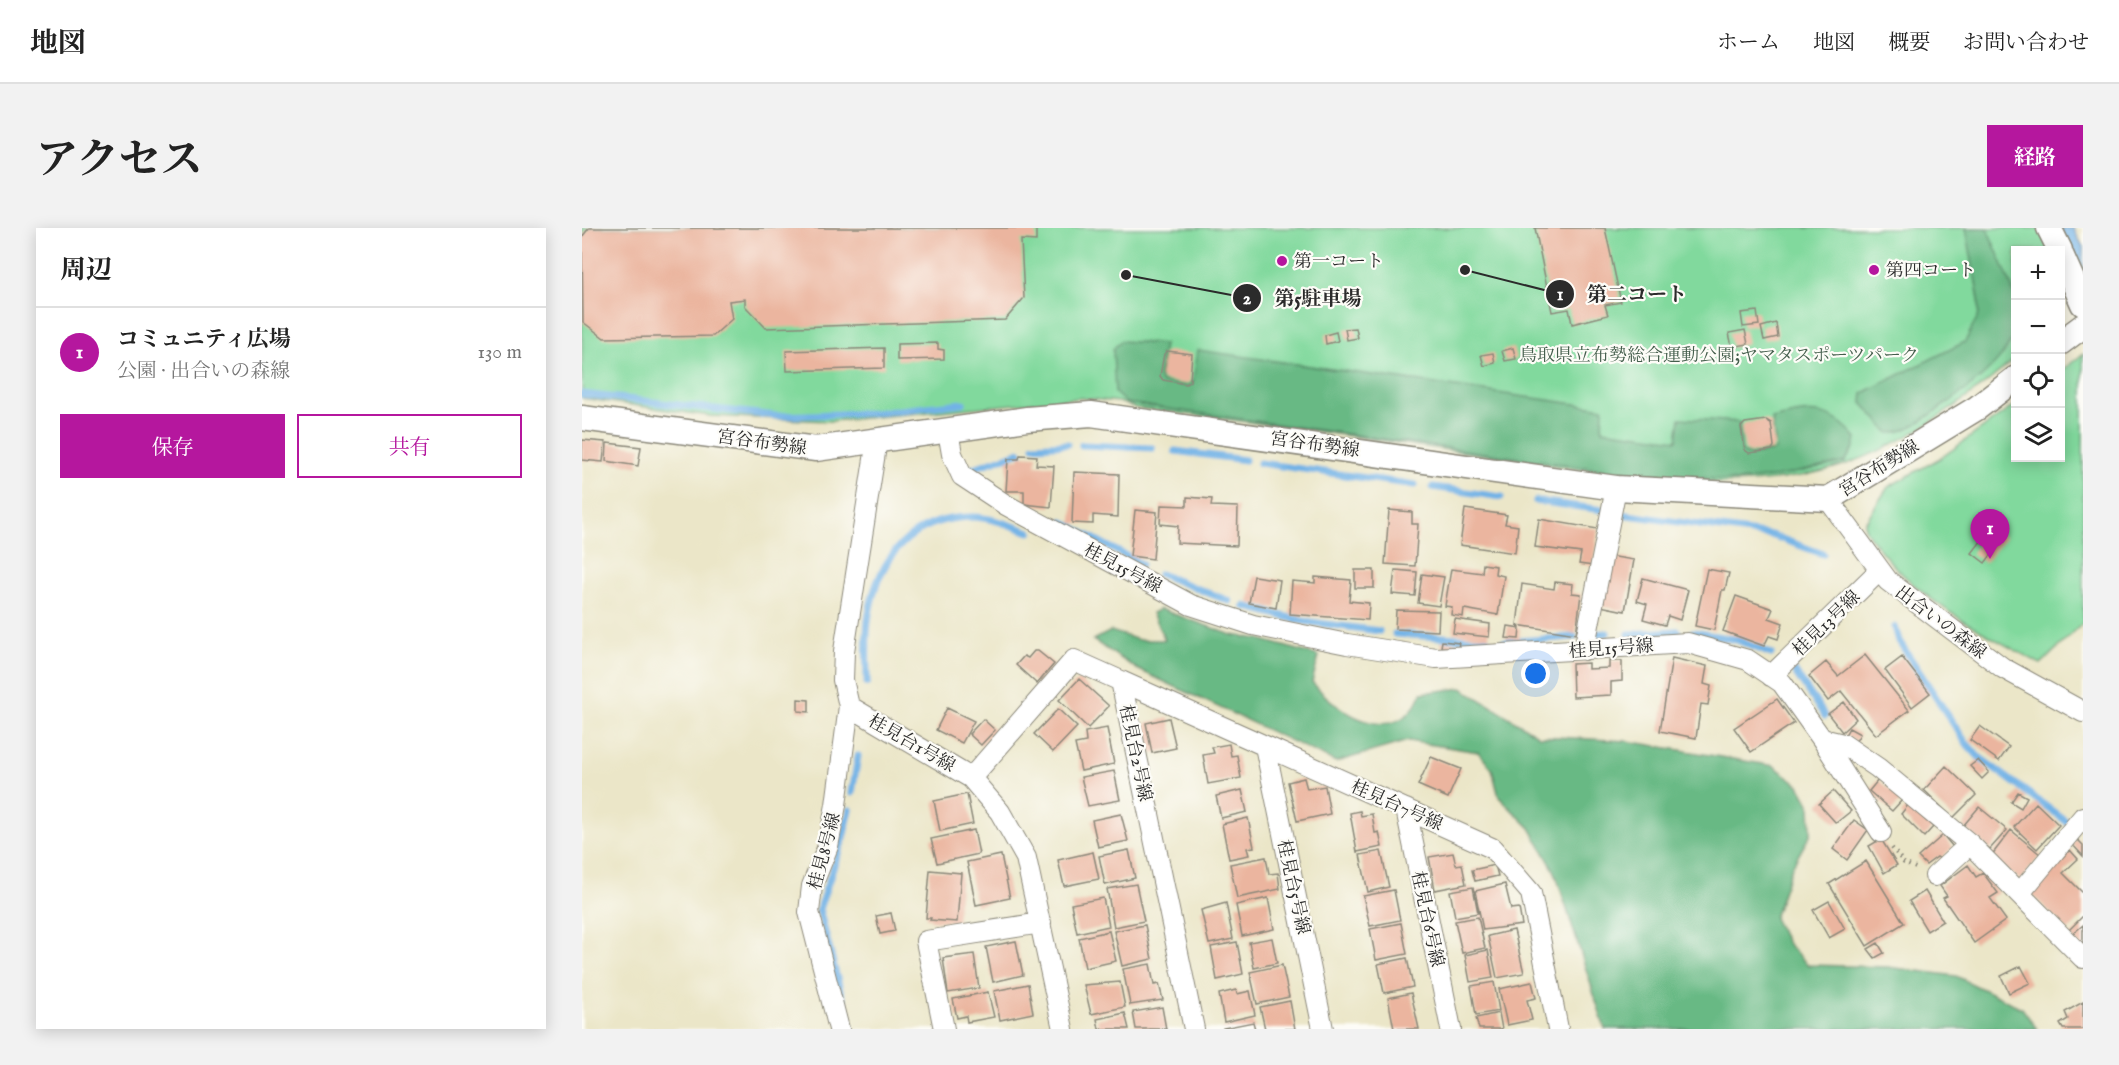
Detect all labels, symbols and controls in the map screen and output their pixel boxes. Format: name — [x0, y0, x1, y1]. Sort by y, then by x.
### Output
text: 地図 — [30, 27, 86, 62]
text: ホーム — [1717, 30, 1780, 57]
text: 地図 — [1813, 30, 1855, 57]
text: 概要 — [1888, 30, 1930, 57]
text: お問い合わせ — [1963, 30, 2089, 57]
button: 経路 — [1987, 125, 2083, 187]
text: アクセス — [36, 135, 203, 188]
map controls — [2011, 246, 2065, 462]
button: + — [2011, 246, 2065, 300]
place label: 第一コート — [1294, 251, 1384, 274]
text: 周辺 — [60, 254, 112, 287]
marker: 第一コート — [1275, 254, 1289, 268]
place label: 第四コート — [1886, 260, 1976, 283]
marker: 第四コート — [1867, 263, 1881, 277]
callout: 第二コート — [1545, 275, 1699, 313]
callout: 第5駐車場 — [1232, 279, 1373, 317]
text: 第二コート — [1587, 283, 1687, 308]
text: 1 — [1557, 284, 1564, 307]
text: 第5駐車場 — [1274, 287, 1362, 312]
text: 2 — [1243, 288, 1252, 311]
button: − — [2011, 300, 2065, 354]
text: コミュニティ広場 — [117, 326, 291, 354]
text: 1 — [76, 340, 83, 365]
text: 130 m — [477, 340, 522, 365]
park label: 鳥取県立布勢総合運動公園;ヤマタスポーツパーク — [1519, 345, 1919, 368]
button: locate — [2011, 354, 2065, 408]
text: 公園 · 出合いの森線 — [117, 359, 290, 384]
button: layers — [2011, 408, 2065, 462]
button: 保存 — [60, 414, 285, 478]
button: 共有 — [297, 414, 522, 478]
street label: 宮谷布勢線 — [716, 426, 808, 461]
street label: 宮谷布勢線 — [1269, 428, 1361, 463]
street label: 宮谷布勢線 — [1836, 436, 1924, 503]
pin: 1 — [1970, 510, 2010, 559]
street label: 桂見15号線 — [1079, 539, 1165, 599]
street label: 出合いの森線 — [1890, 582, 1990, 665]
street label: 桂見13号線 — [1788, 586, 1866, 662]
street label: 桂見15号線 — [1568, 635, 1654, 664]
your location — [1521, 659, 1550, 688]
street label: 桂見台2号線 — [1113, 703, 1156, 804]
street label: 桂見台1号線 — [864, 710, 959, 778]
street label: 桂見台7号線 — [1347, 776, 1446, 837]
street label: 桂見8号線 — [804, 810, 847, 893]
street label: 桂見台5号線 — [1271, 838, 1314, 937]
street label: 桂見台6号線 — [1405, 869, 1448, 969]

